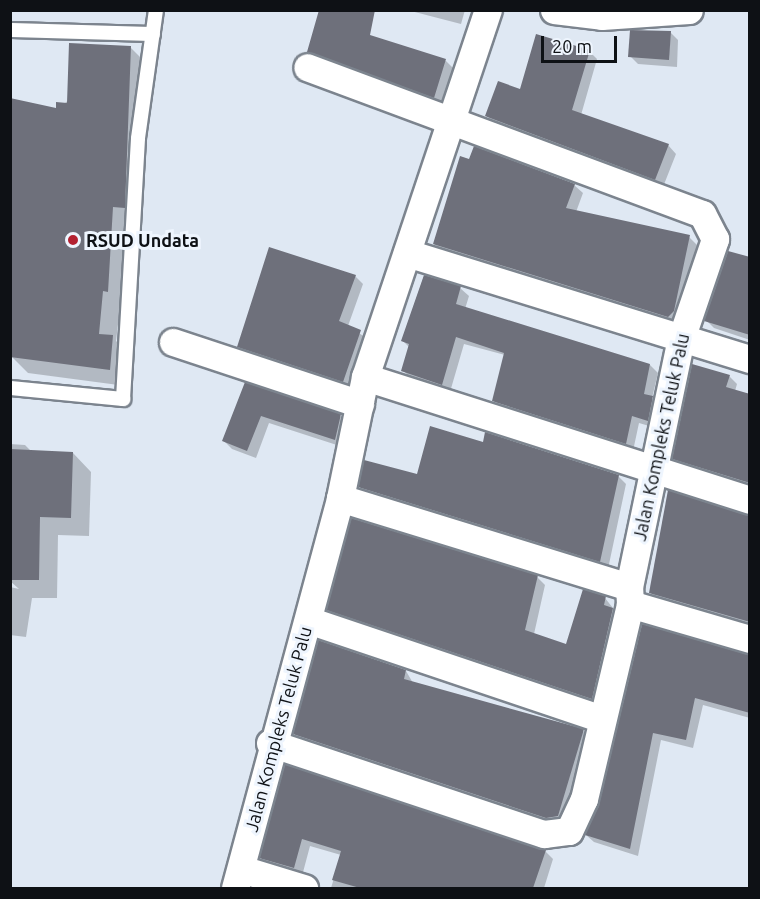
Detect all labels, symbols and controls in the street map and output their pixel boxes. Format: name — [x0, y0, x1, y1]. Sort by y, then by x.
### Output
scale bar — [544, 24, 620, 62]
text: 20 m — [552, 36, 592, 56]
place label: RSUD Undata — [86, 229, 199, 251]
marker: RSUD Undata — [64, 231, 82, 249]
street label: Jalan Kompleks Teluk Palu — [628, 331, 694, 543]
street label: Jalan Kompleks Teluk Palu — [240, 624, 316, 834]

